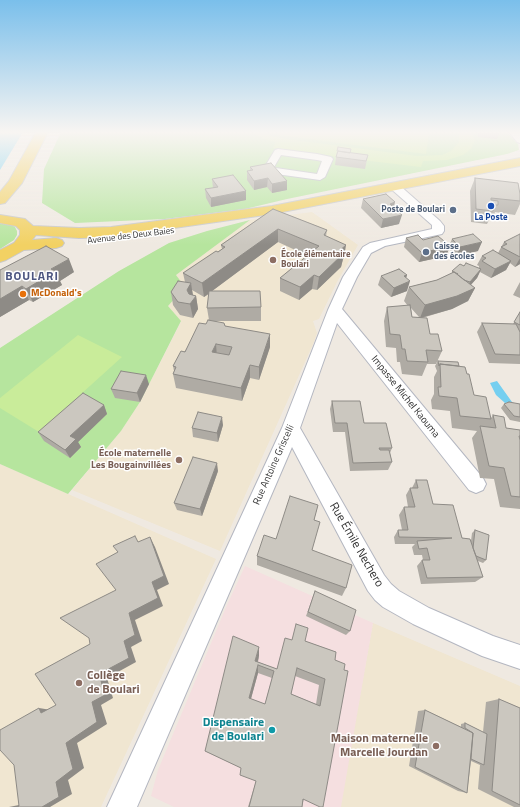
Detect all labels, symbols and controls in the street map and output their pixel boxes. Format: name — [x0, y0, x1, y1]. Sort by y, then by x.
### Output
marker: La Poste — [486, 201, 496, 211]
place label: Poste de Boulari — [381, 205, 445, 215]
marker: Poste de Boulari — [448, 205, 458, 215]
place label: La Poste — [474, 213, 508, 223]
street label: Avenue des Deux Baies — [87, 225, 175, 247]
place label: Caisse des écoles — [434, 242, 474, 263]
marker: Caisse des écoles — [421, 247, 431, 257]
place label: École élémentaire Boulari — [281, 250, 351, 271]
marker: École élémentaire Boulari — [268, 255, 278, 265]
district label: BOULARI — [5, 270, 59, 284]
place label: McDonald's — [31, 288, 82, 300]
marker: McDonald's — [18, 289, 28, 299]
street label: Impasse Michel Kaouma — [368, 354, 442, 440]
street label: Rue Antoine Griscelli — [251, 423, 297, 507]
place label: École maternelle Les Bougainvillées — [91, 448, 171, 472]
marker: École maternelle Les Bougainvillées — [174, 455, 184, 465]
street label: Rue Émile Nechero — [326, 500, 386, 590]
place label: Collège de Boulari — [87, 669, 140, 697]
marker: Collège de Boulari — [74, 678, 84, 688]
place label: Dispensaire de Boulari — [203, 716, 264, 744]
marker: Dispensaire de Boulari — [267, 725, 277, 735]
place label: Maison maternelle Marcelle Jourdan — [331, 732, 428, 760]
marker: Maison maternelle Marcelle Jourdan — [431, 741, 441, 751]

